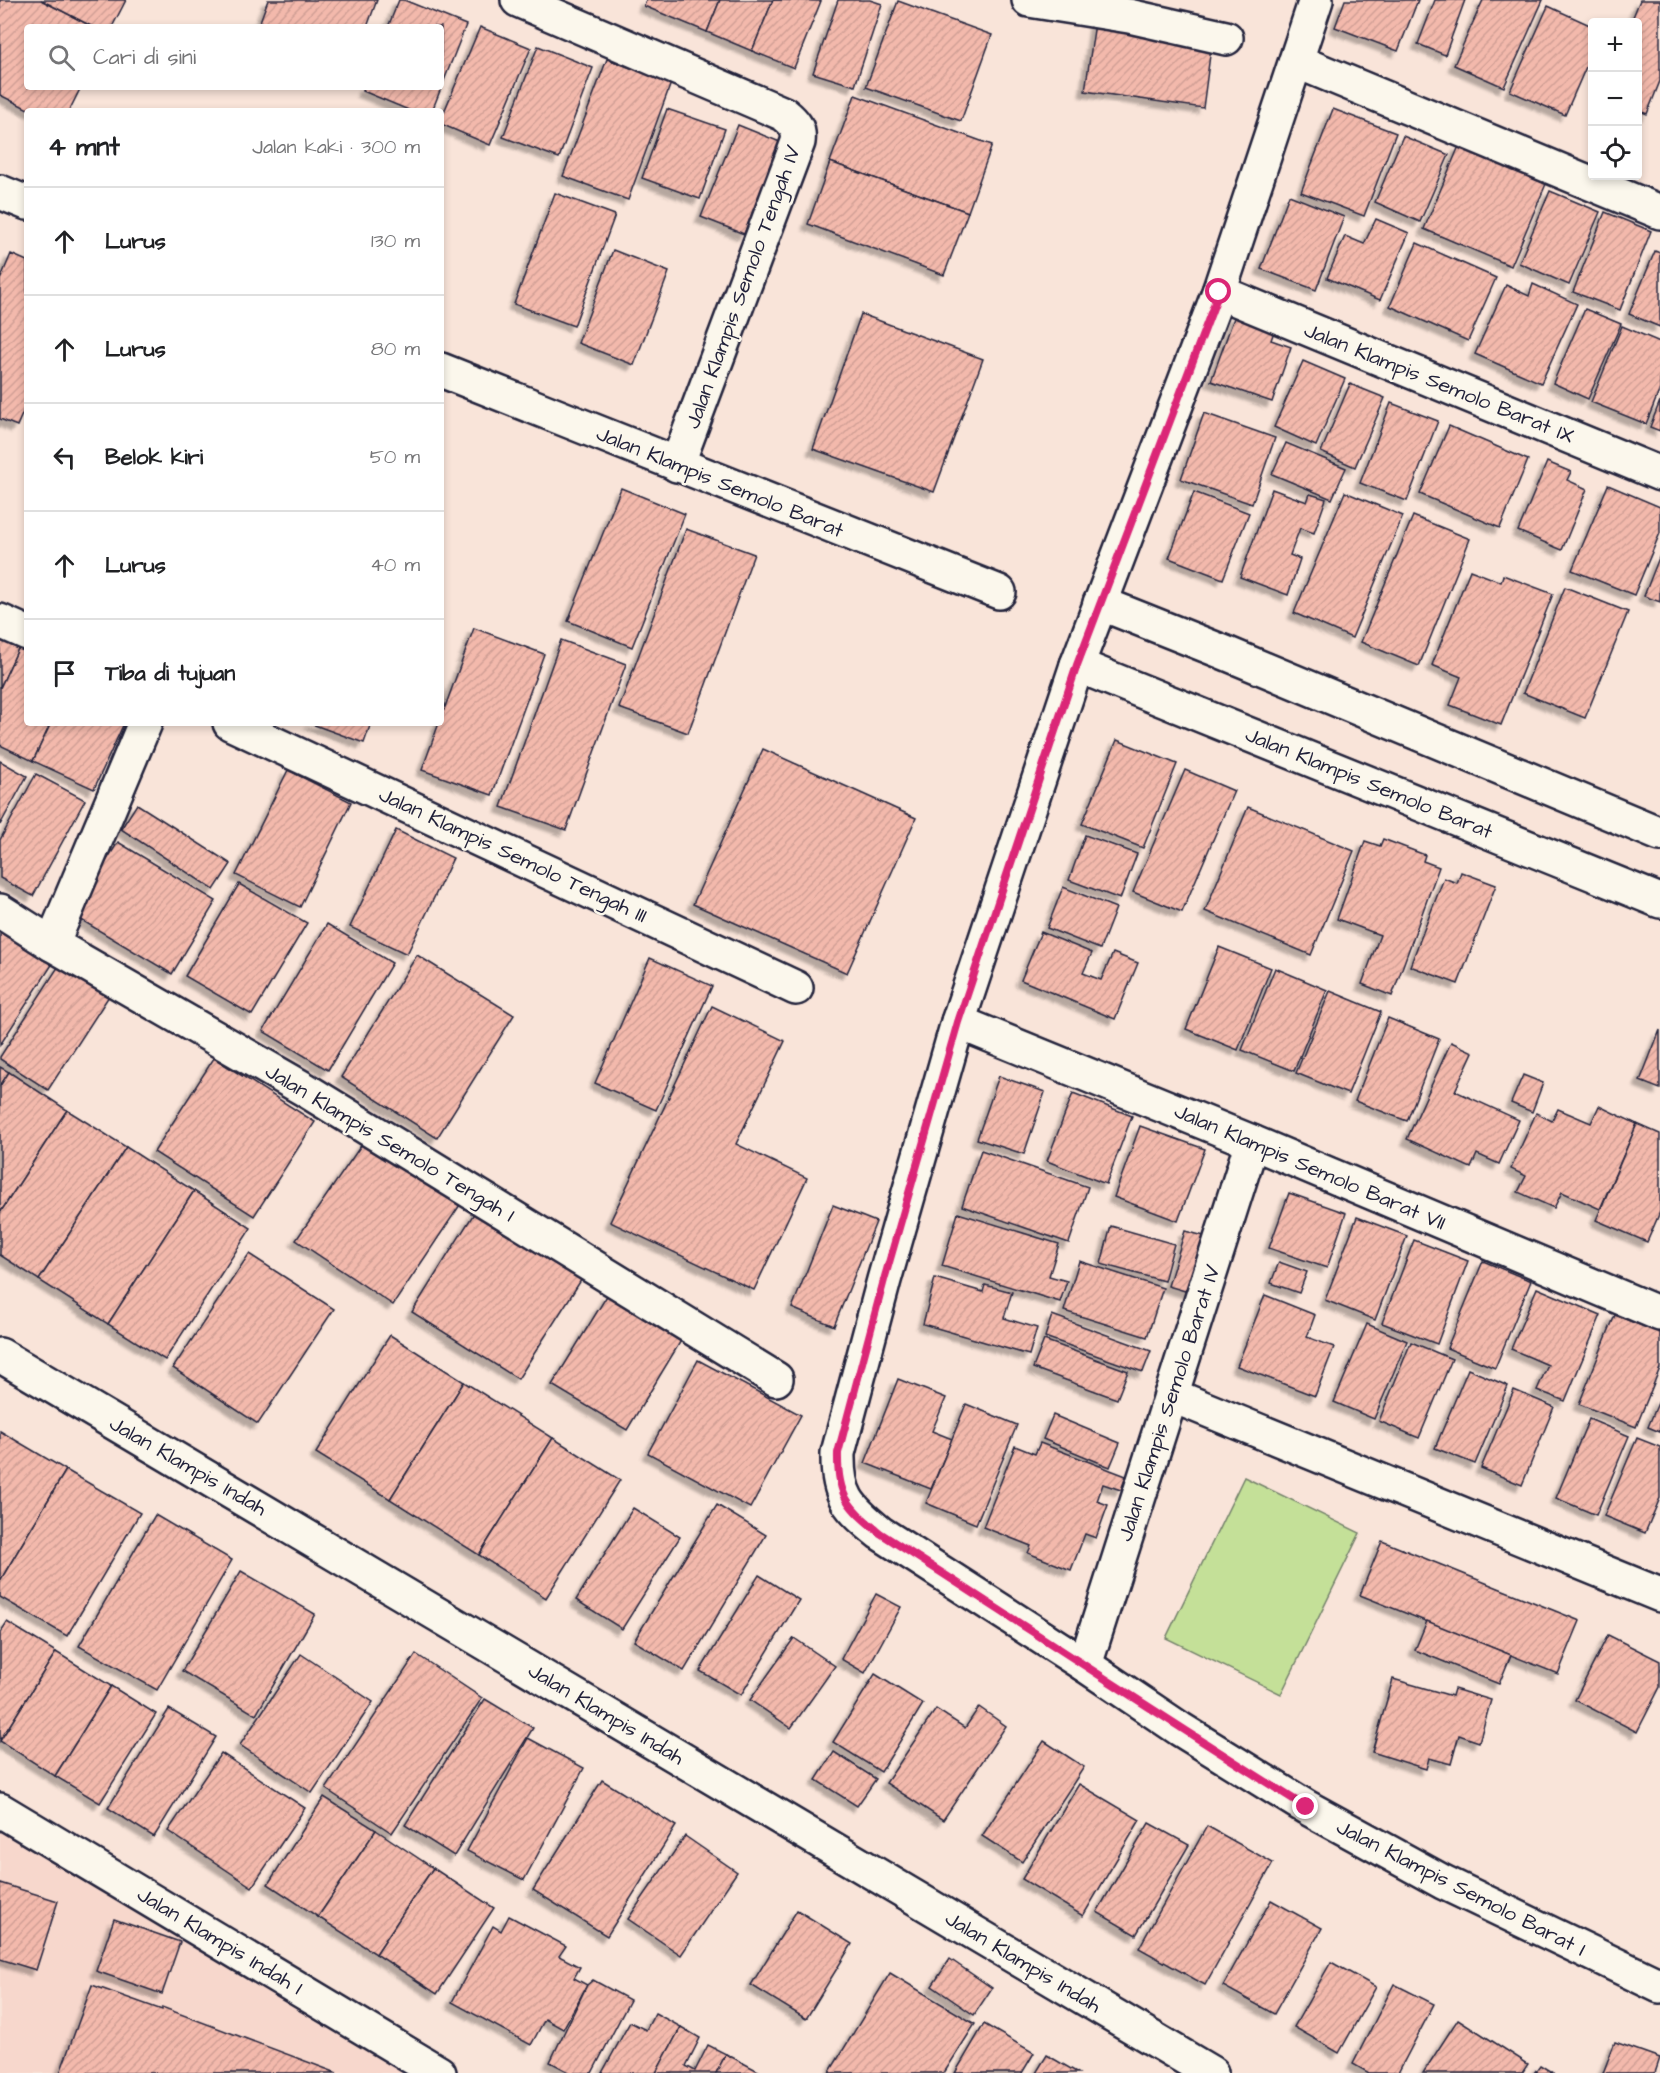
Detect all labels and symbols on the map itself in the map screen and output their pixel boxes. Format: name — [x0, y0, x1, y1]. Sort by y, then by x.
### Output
street label: Jalan Klampis Semolo Tengah IV — [678, 141, 810, 433]
route start — [1205, 278, 1231, 304]
street label: Jalan Klampis Semolo Barat IX — [1299, 315, 1579, 452]
street label: Jalan Klampis Semolo Barat — [592, 419, 849, 546]
street label: Jalan Klampis Semolo Barat — [1241, 720, 1498, 847]
street label: Jalan Klampis Semolo Tengah III — [373, 780, 652, 932]
street label: Jalan Klampis Semolo Tengah I — [259, 1057, 520, 1231]
street label: Jalan Klampis Semolo Barat VII — [1169, 1097, 1450, 1238]
street label: Jalan Klampis Semolo Barat IV — [1111, 1261, 1228, 1545]
street label: Jalan Klampis Indah — [104, 1409, 272, 1524]
street label: Jalan Klampis Indah — [522, 1656, 690, 1773]
route end — [1292, 1793, 1318, 1819]
street label: Jalan Klampis Semolo Barat I — [1331, 1812, 1591, 1964]
street label: Jalan Klampis Indah I — [131, 1880, 308, 2003]
street label: Jalan Klampis Indah — [939, 1904, 1107, 2021]

